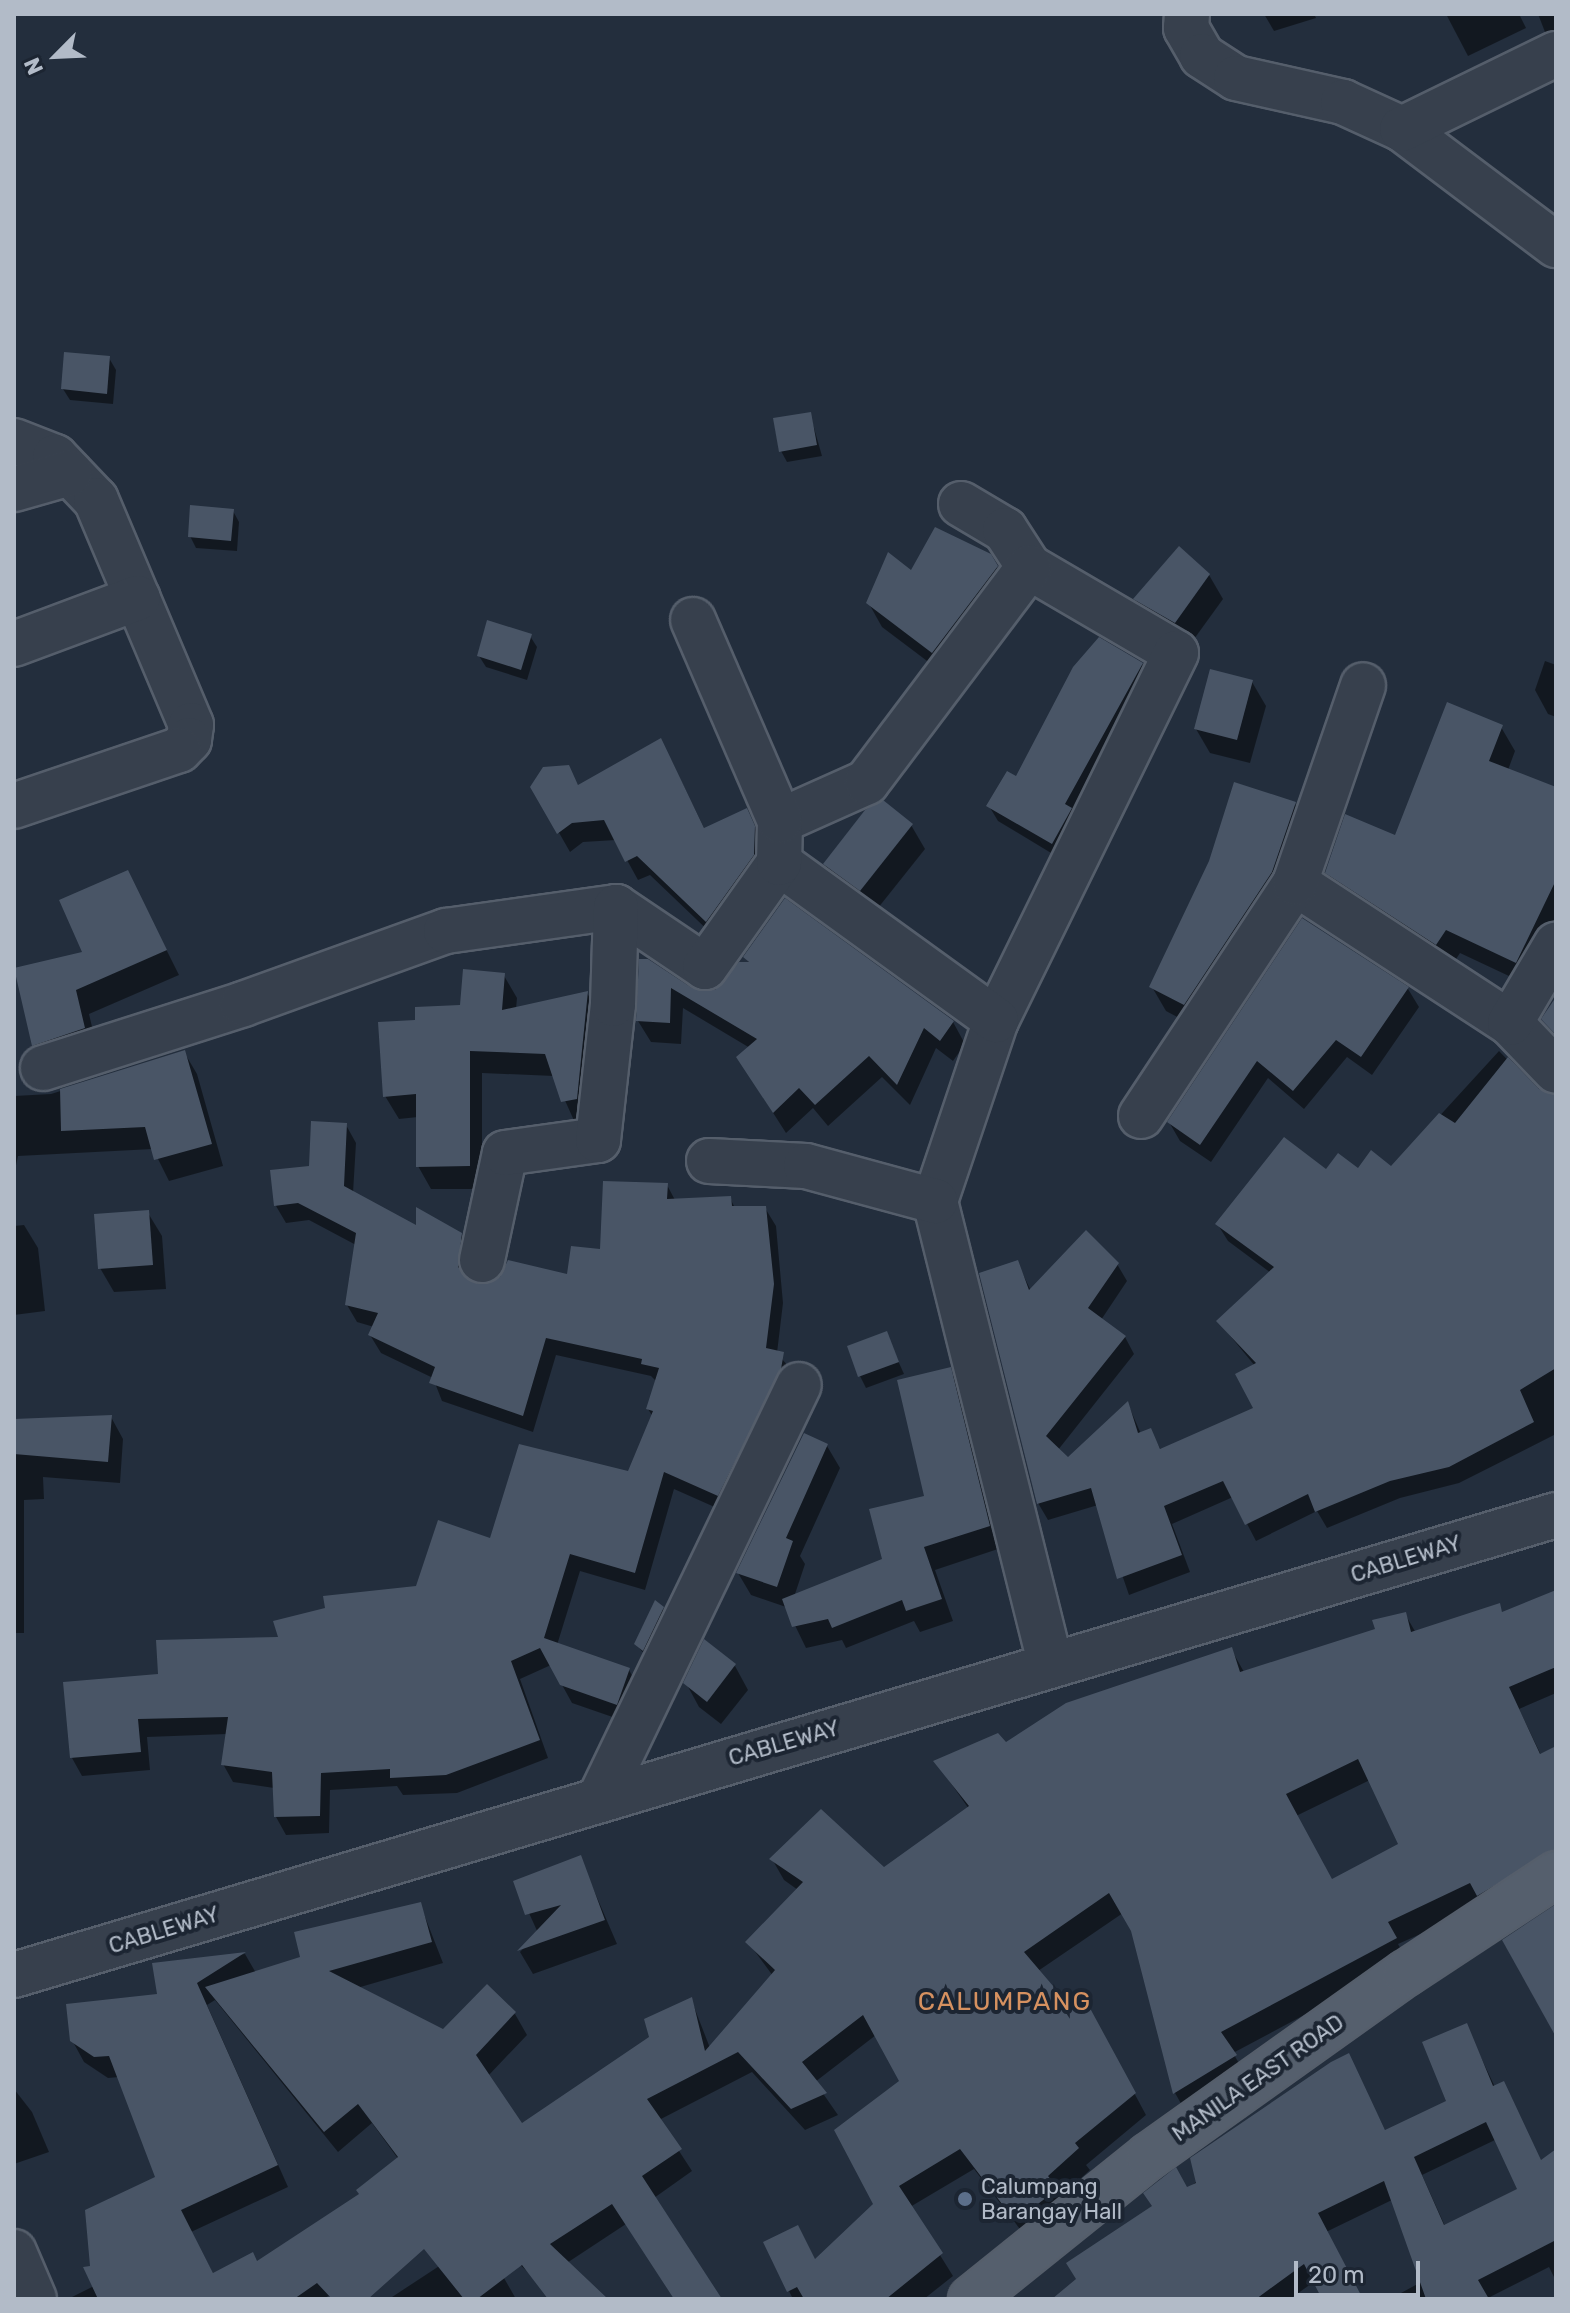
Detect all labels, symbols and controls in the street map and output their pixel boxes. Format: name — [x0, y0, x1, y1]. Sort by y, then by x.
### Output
north arrow — [16, 16, 96, 96]
text: N — [18, 53, 49, 79]
street label: CABLEWAY — [1348, 1530, 1464, 1588]
street label: CABLEWAY — [726, 1715, 842, 1771]
street label: CABLEWAY — [106, 1901, 222, 1959]
district label: CALUMPANG — [918, 1986, 1092, 2018]
street label: MANILA EAST ROAD — [1167, 2009, 1349, 2147]
place label: Calumpang Barangay Hall — [981, 2173, 1123, 2224]
marker: Calumpang Barangay Hall — [956, 2190, 974, 2208]
scale bar — [1298, 2245, 1424, 2295]
text: 20 m — [1308, 2261, 1365, 2289]

